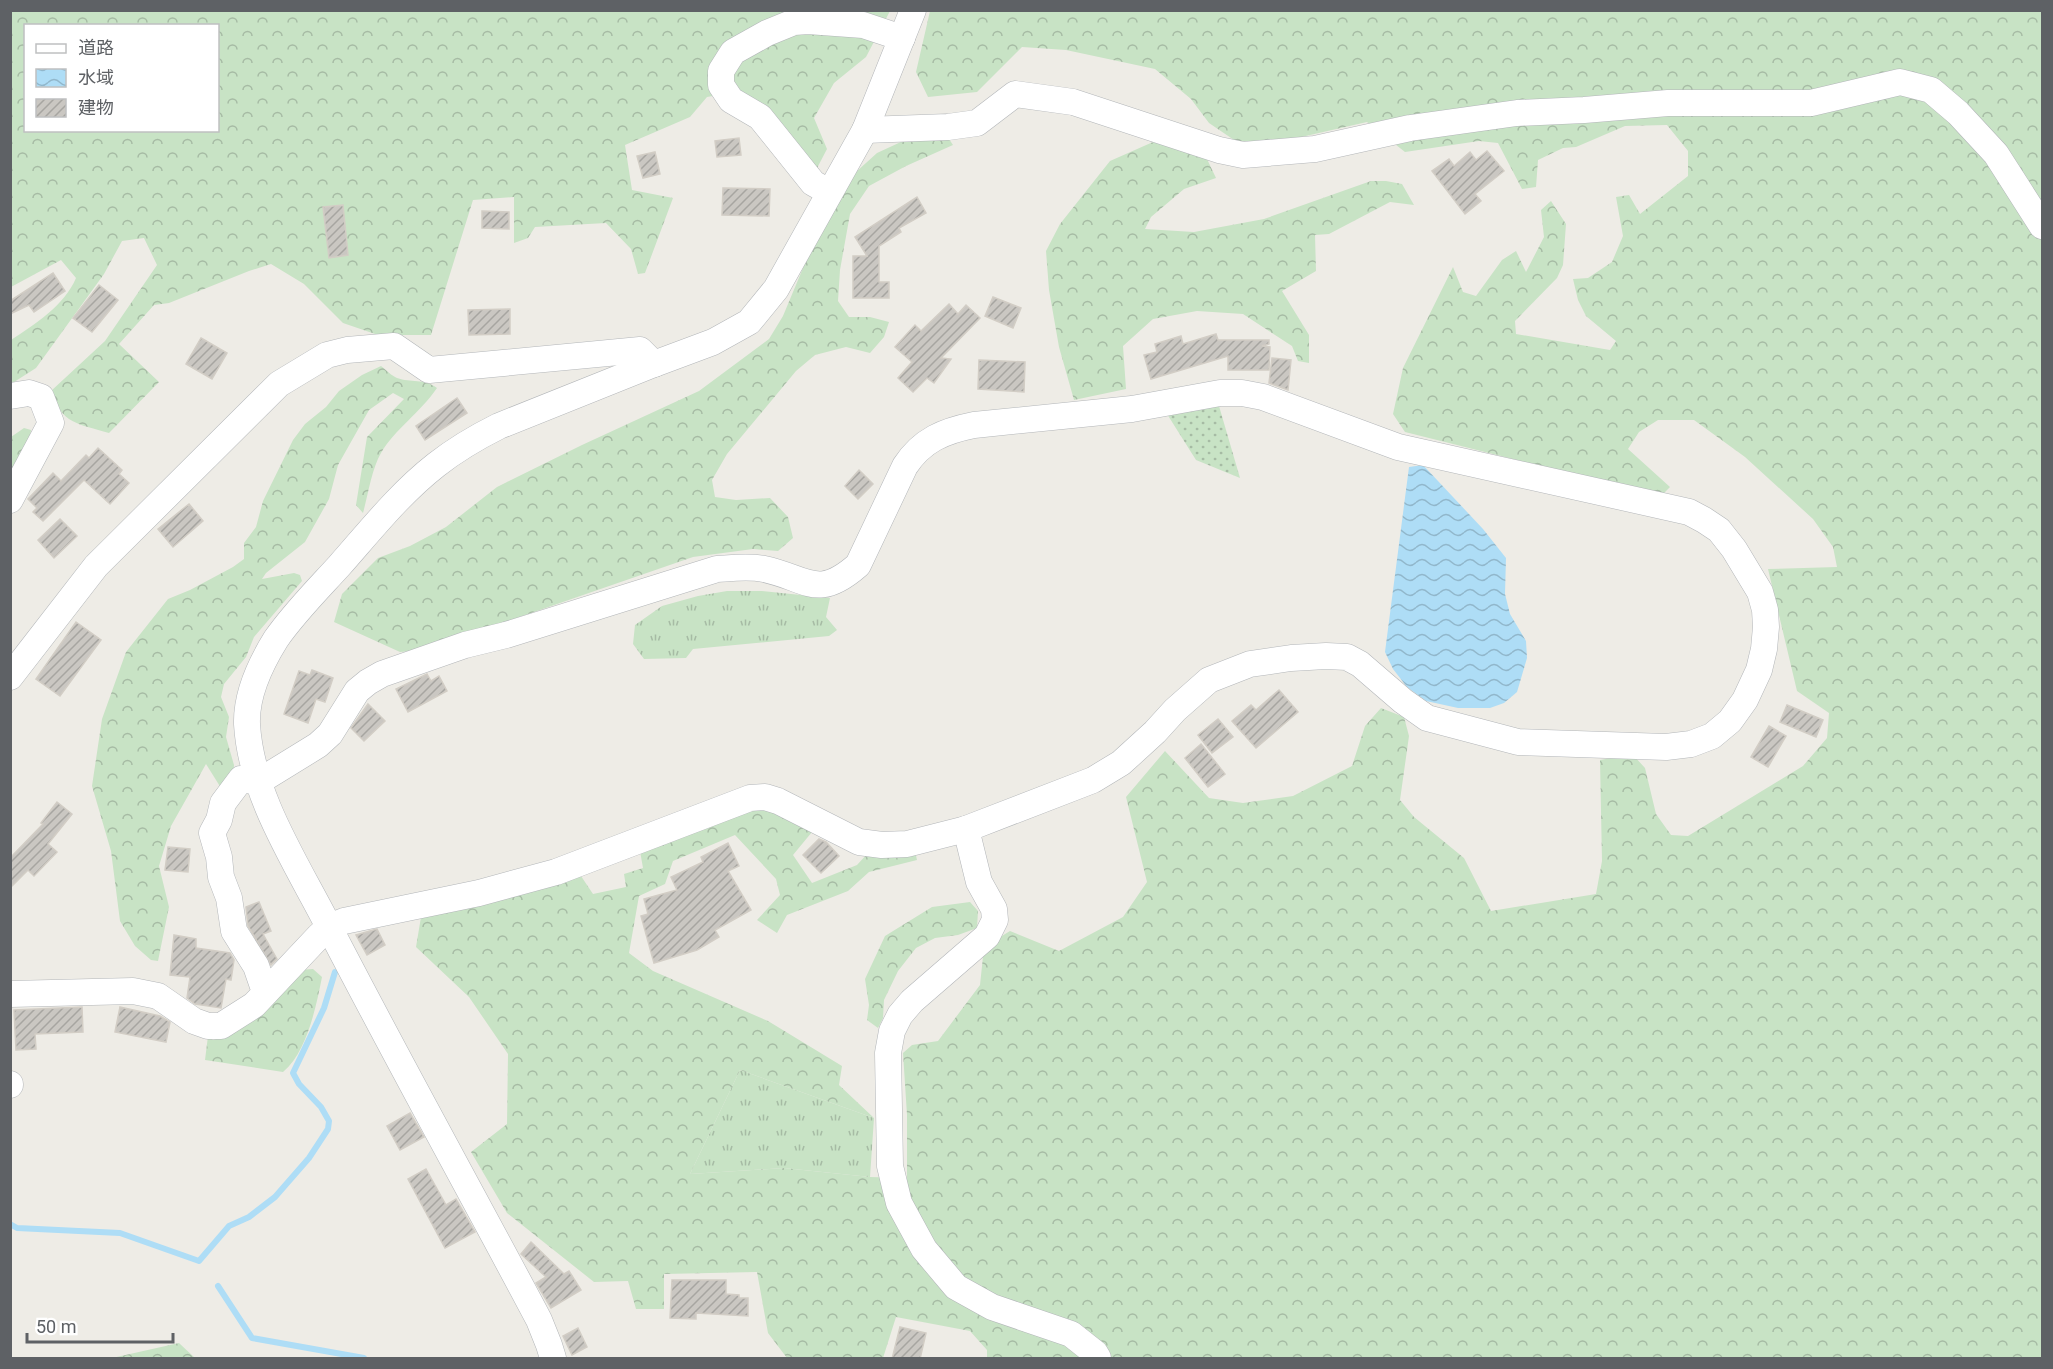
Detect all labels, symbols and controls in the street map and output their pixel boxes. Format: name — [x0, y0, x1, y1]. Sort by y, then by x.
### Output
legend — [24, 24, 219, 132]
text: 道路 — [78, 37, 114, 58]
text: 水域 — [78, 67, 114, 88]
text: 建物 — [78, 97, 114, 118]
scale bar — [27, 1306, 172, 1344]
text: 50 m — [36, 1316, 76, 1337]

